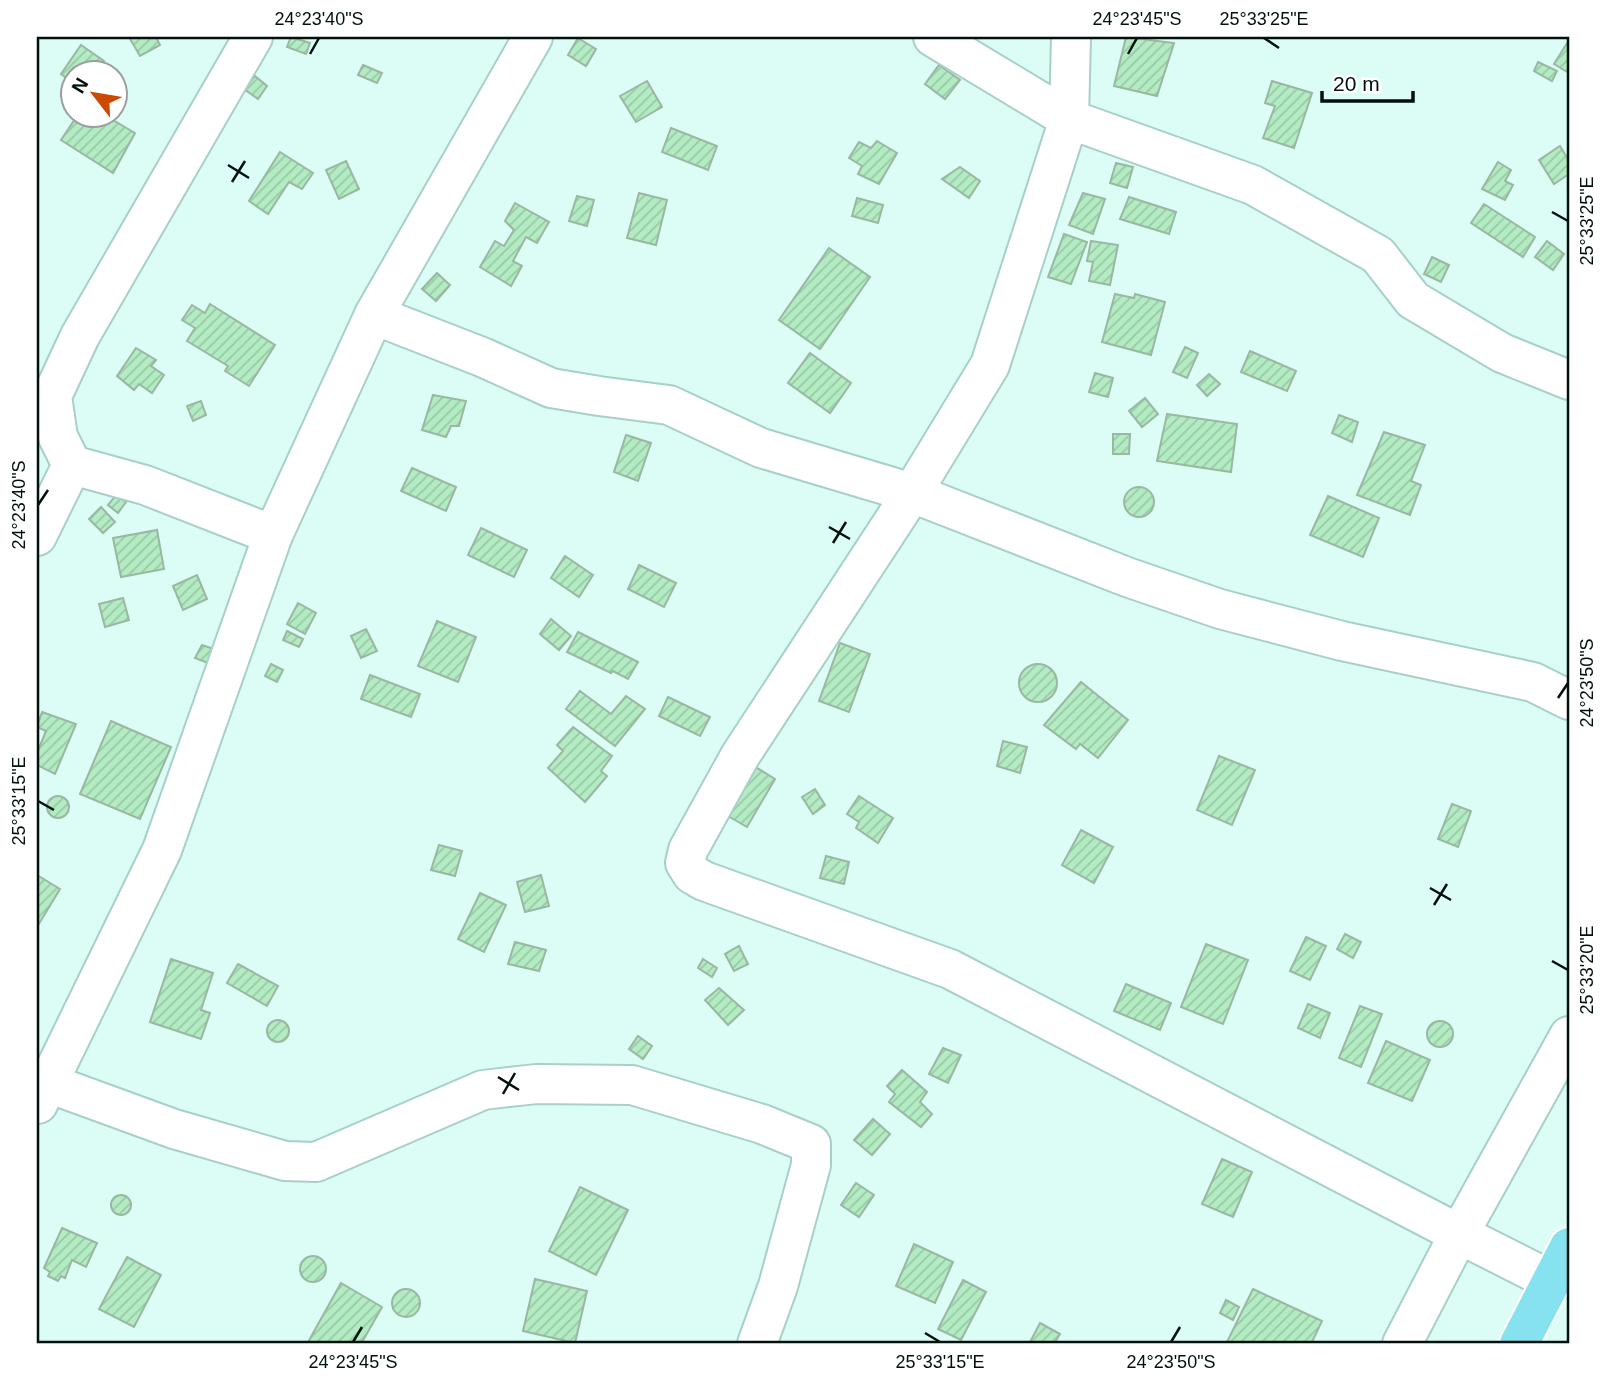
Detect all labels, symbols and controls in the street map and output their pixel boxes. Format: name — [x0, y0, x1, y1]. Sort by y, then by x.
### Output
text: 24°23'40"S — [274, 9, 364, 29]
text: 24°23'45"S — [1092, 9, 1182, 29]
text: 25°33'25"E — [1219, 9, 1309, 29]
north arrow — [60, 60, 130, 130]
scale bar — [1322, 60, 1414, 104]
text: 20 m — [1333, 72, 1380, 95]
text: N — [67, 74, 92, 97]
text: 25°33'25"E — [1577, 176, 1597, 266]
text: 24°23'40"S — [9, 460, 29, 550]
text: 24°23'50"S — [1577, 638, 1597, 728]
text: 25°33'15"E — [9, 756, 29, 846]
text: 25°33'20"E — [1577, 925, 1597, 1015]
text: 24°23'45"S — [308, 1352, 398, 1372]
text: 25°33'15"E — [895, 1352, 985, 1372]
text: 24°23'50"S — [1126, 1352, 1216, 1372]

